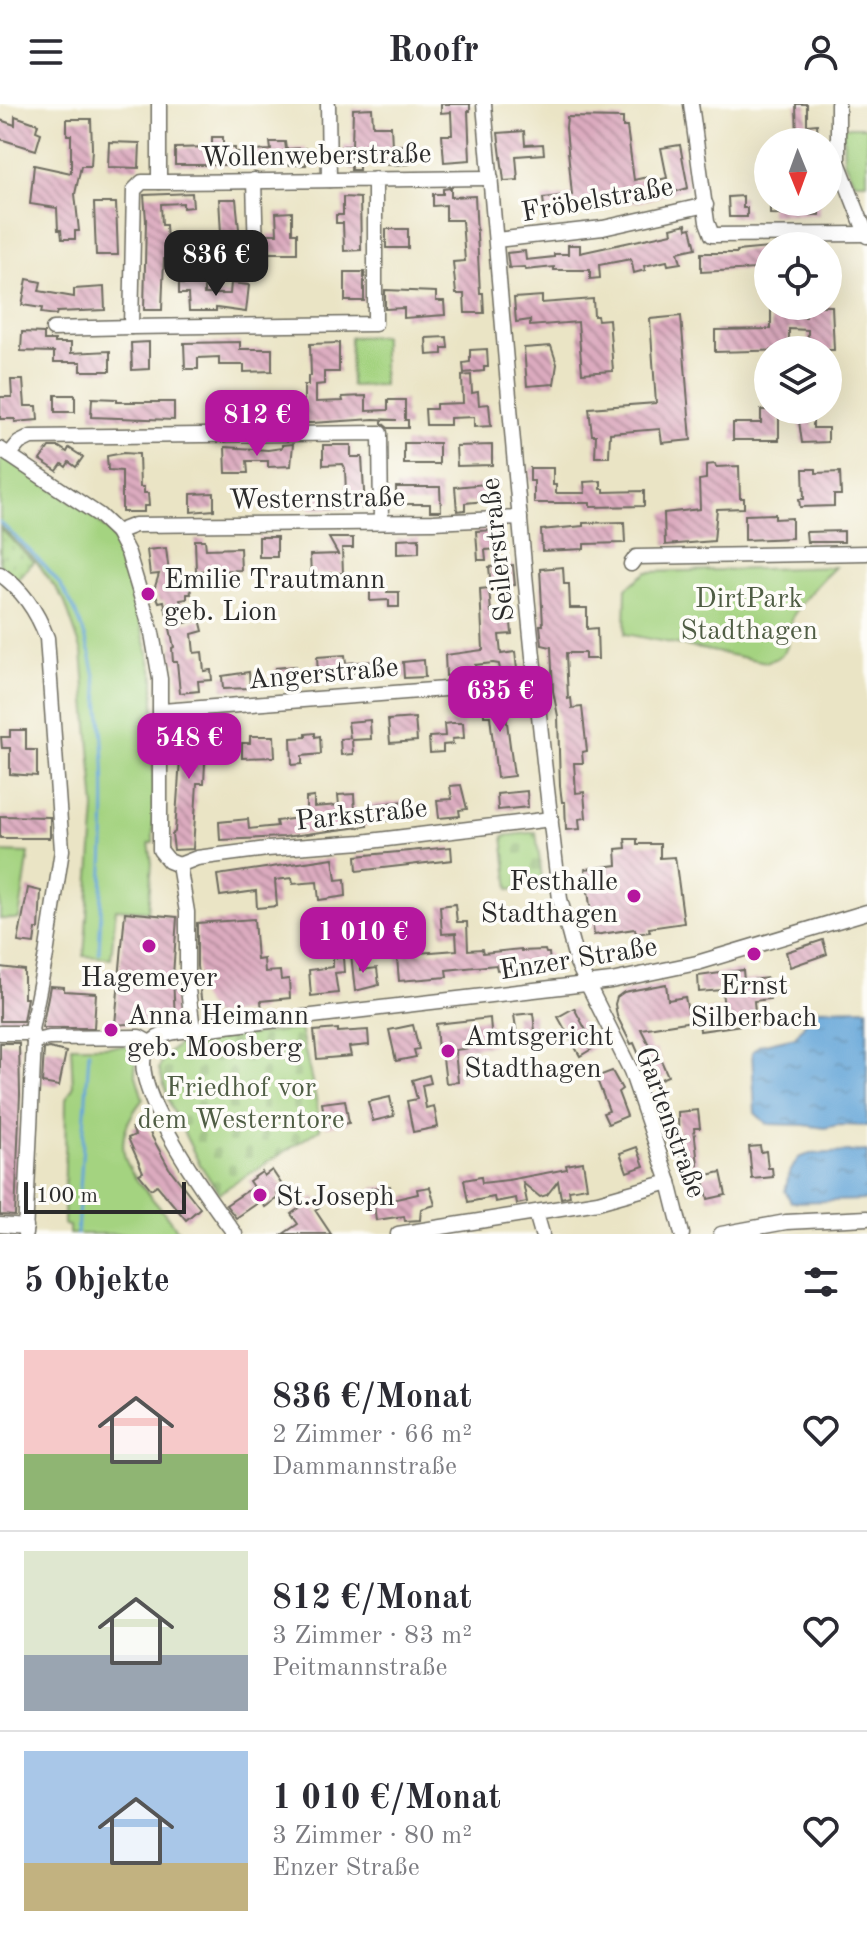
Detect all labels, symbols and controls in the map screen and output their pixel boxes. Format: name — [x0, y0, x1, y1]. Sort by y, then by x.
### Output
icon: menu — [24, 30, 68, 74]
icon: person — [799, 30, 843, 74]
text: Roofr — [388, 34, 479, 70]
north arrow — [754, 128, 842, 216]
map controls — [754, 128, 842, 424]
street label: Wollenweberstraße — [200, 141, 432, 173]
street label: Fröbelstraße — [519, 174, 676, 228]
pin: 836 € — [160, 230, 272, 298]
button: locate — [754, 232, 842, 320]
text: 836 € — [182, 243, 250, 269]
button: layers — [754, 336, 842, 424]
pin: 812 € — [201, 390, 313, 458]
text: 812 € — [223, 403, 291, 429]
street label: Seilerstraße — [478, 476, 520, 623]
street label: Westernstraße — [229, 484, 405, 516]
place label: Emilie Trautmann geb. Lion — [164, 567, 385, 627]
marker: Emilie Trautmann geb. Lion — [139, 585, 157, 603]
park label: DirtPark Stadthagen — [680, 586, 818, 646]
street label: Angerstraße — [247, 654, 400, 696]
pin: 635 € — [444, 666, 556, 734]
text: 635 € — [466, 679, 534, 705]
pin: 548 € — [133, 713, 245, 781]
text: 548 € — [155, 726, 223, 752]
street label: Parkstraße — [294, 795, 429, 837]
place label: Festhalle Stadthagen — [480, 869, 618, 929]
marker: Festhalle Stadthagen — [625, 887, 643, 905]
pin: 1 010 € — [289, 907, 437, 975]
text: 1 010 € — [318, 920, 408, 946]
street label: Enzer Straße — [498, 934, 659, 986]
marker: Hagemeyer — [140, 937, 158, 955]
marker: Ernst Silberbach — [745, 945, 763, 963]
place label: Hagemeyer — [81, 965, 217, 993]
place label: Ernst Silberbach — [691, 973, 817, 1033]
place label: Anna Heimann geb. Moosberg — [127, 1003, 309, 1063]
marker: Anna Heimann geb. Moosberg — [102, 1021, 120, 1039]
place label: Amtsgericht Stadthagen — [464, 1024, 614, 1084]
marker: Amtsgericht Stadthagen — [439, 1042, 457, 1060]
street label: Gartenstraße — [629, 1044, 709, 1202]
park label: Friedhof vor dem Westerntore — [137, 1075, 345, 1135]
scale bar — [24, 1178, 186, 1214]
place label: St.Joseph — [276, 1184, 395, 1212]
text: 100 m — [36, 1185, 98, 1207]
marker: St.Joseph — [251, 1186, 269, 1204]
icon: filters — [799, 1260, 843, 1304]
text: 5 Objekte — [24, 1265, 170, 1299]
text: 836 €/Monat — [272, 1381, 472, 1415]
icon: home — [88, 1382, 184, 1478]
icon: heart — [799, 1408, 843, 1452]
text: 2 Zimmer · 66 m² — [272, 1422, 472, 1448]
text: Dammannstraße — [272, 1454, 457, 1480]
text: 812 €/Monat — [272, 1582, 472, 1616]
icon: home — [88, 1583, 184, 1679]
icon: heart — [799, 1609, 843, 1653]
text: 3 Zimmer · 83 m² — [272, 1623, 472, 1649]
text: Peitmannstraße — [272, 1655, 448, 1681]
text: 1 010 €/Monat — [272, 1782, 501, 1816]
icon: home — [88, 1783, 184, 1879]
icon: heart — [799, 1809, 843, 1853]
text: 3 Zimmer · 80 m² — [272, 1823, 472, 1849]
text: Enzer Straße — [272, 1855, 420, 1881]

